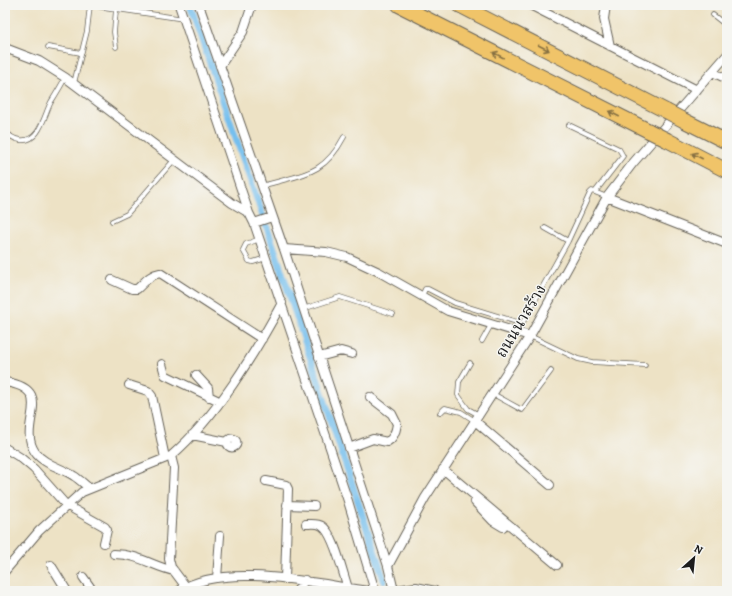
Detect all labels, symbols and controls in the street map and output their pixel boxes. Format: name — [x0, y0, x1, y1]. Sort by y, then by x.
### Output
one-way arrow — [538, 45, 550, 52]
one-way arrow — [492, 51, 504, 58]
one-way arrow — [608, 110, 620, 117]
one-way arrow — [691, 152, 703, 159]
street label: ถนนนาสร้าง — [490, 280, 552, 362]
north arrow — [674, 538, 714, 578]
text: N — [691, 541, 705, 558]

